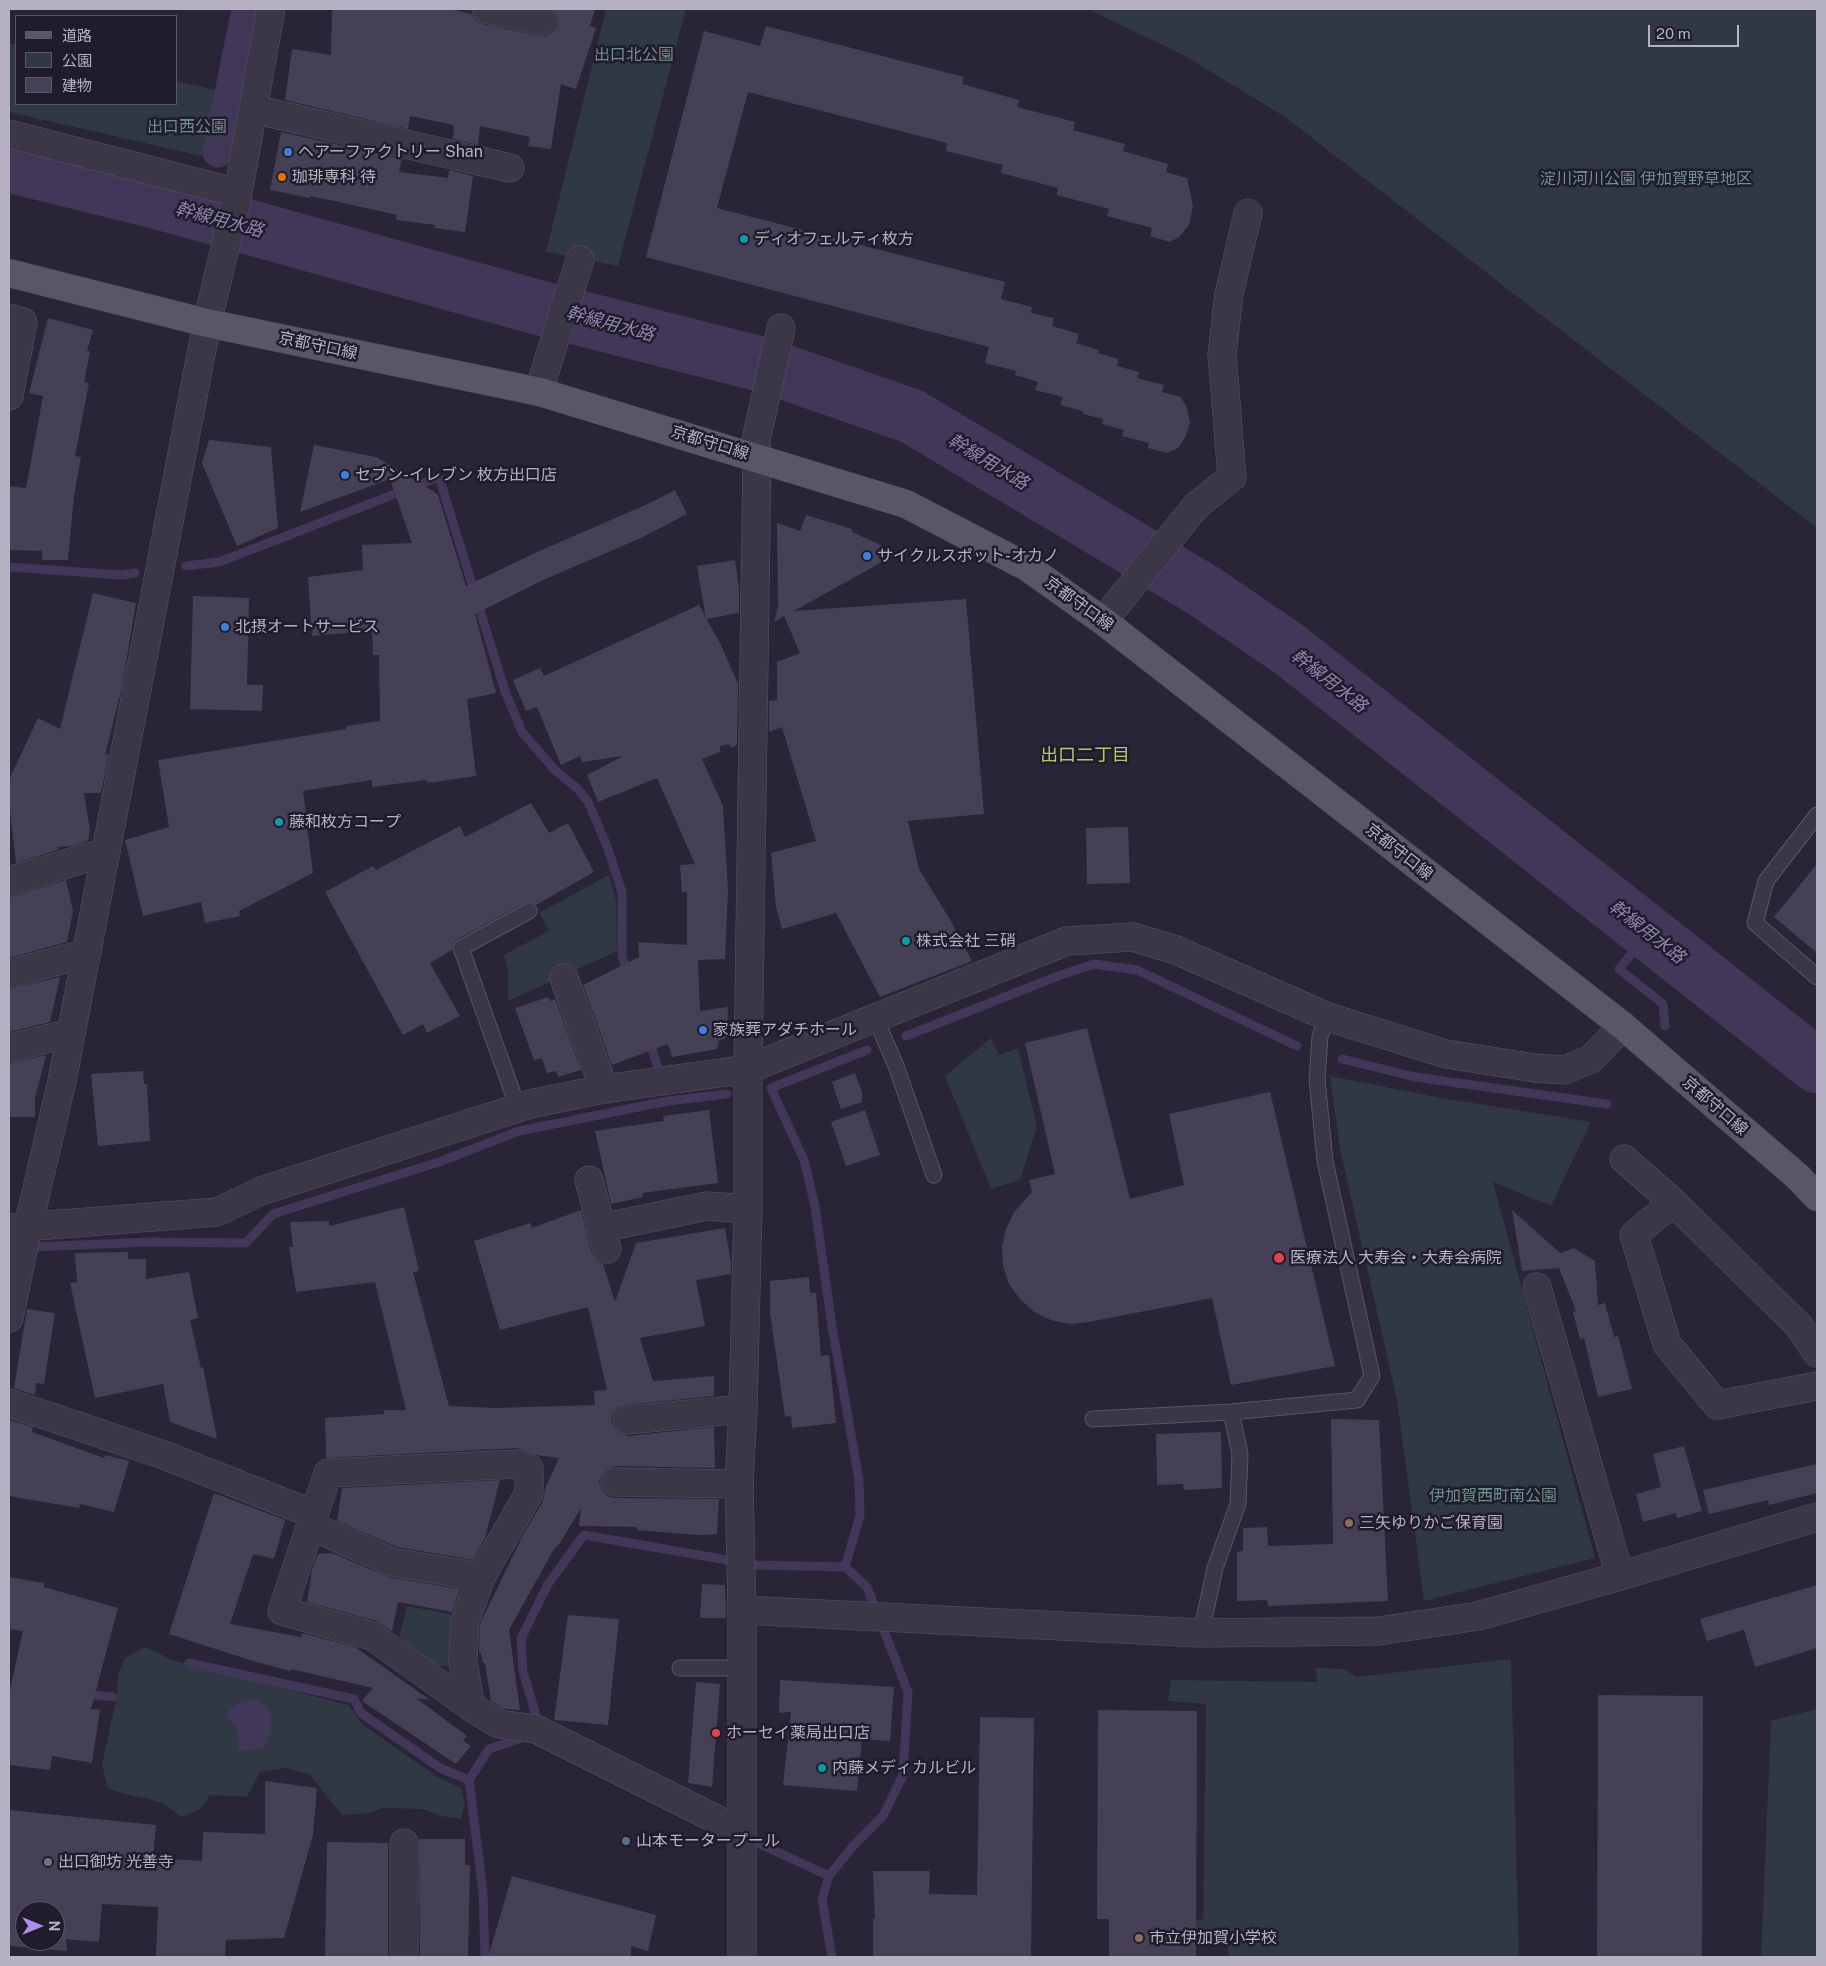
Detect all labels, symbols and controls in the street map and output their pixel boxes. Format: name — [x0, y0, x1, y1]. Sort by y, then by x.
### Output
legend — [15, 15, 178, 105]
scale bar — [1651, 15, 1742, 47]
text: 20 m — [1656, 25, 1691, 42]
text: 道路 — [62, 27, 92, 44]
park label: 出口北公園 — [594, 45, 674, 65]
text: 公園 — [62, 52, 92, 69]
text: 建物 — [62, 77, 92, 94]
park label: 出口西公園 — [147, 117, 227, 137]
place label: ヘアーファクトリー Shan — [298, 142, 483, 162]
marker: ヘアーファクトリー Shan — [282, 146, 294, 158]
place label: 珈琲専科 待 — [292, 167, 376, 187]
park label: 淀川河川公園 伊加賀野草地区 — [1540, 169, 1752, 189]
marker: 珈琲専科 待 — [276, 171, 288, 183]
water label: 幹線用水路 — [173, 198, 265, 242]
place label: ディオフェルティ枚方 — [754, 229, 914, 249]
marker: ディオフェルティ枚方 — [738, 233, 750, 245]
water label: 幹線用水路 — [564, 302, 656, 346]
street label: 京都守口線 — [277, 328, 359, 364]
street label: 京都守口線 — [669, 422, 751, 464]
water label: 幹線用水路 — [944, 430, 1032, 494]
place label: セブン-イレブン 枚方出口店 — [355, 465, 557, 485]
marker: セブン-イレブン 枚方出口店 — [339, 469, 351, 481]
place label: サイクルスポット-オカノ — [877, 546, 1059, 566]
marker: サイクルスポット-オカノ — [861, 550, 873, 562]
street label: 京都守口線 — [1041, 573, 1117, 635]
place label: 北摂オートサービス — [235, 617, 379, 637]
marker: 北摂オートサービス — [219, 621, 231, 633]
water label: 幹線用水路 — [1287, 645, 1371, 717]
district label: 出口二丁目 — [1040, 744, 1130, 766]
place label: 藤和枚方コープ — [289, 812, 401, 832]
marker: 藤和枚方コープ — [273, 816, 285, 828]
street label: 京都守口線 — [1362, 820, 1436, 884]
water label: 幹線用水路 — [1605, 896, 1689, 968]
place label: 株式会社 三硝 — [916, 931, 1016, 951]
marker: 株式会社 三硝 — [900, 935, 912, 947]
place label: 家族葬アダチホール — [713, 1020, 857, 1040]
marker: 家族葬アダチホール — [697, 1024, 709, 1036]
street label: 京都守口線 — [1679, 1073, 1751, 1139]
place label: 医療法人 大寿会・大寿会病院 — [1290, 1248, 1502, 1268]
marker: 医療法人 大寿会・大寿会病院 — [1272, 1251, 1286, 1265]
park label: 伊加賀西町南公園 — [1429, 1486, 1557, 1506]
place label: 三矢ゆりかご保育園 — [1359, 1513, 1503, 1533]
marker: 三矢ゆりかご保育園 — [1343, 1517, 1355, 1529]
place label: ホーセイ薬局出口店 — [726, 1723, 870, 1743]
marker: ホーセイ薬局出口店 — [710, 1727, 722, 1739]
place label: 内藤メディカルビル — [832, 1758, 976, 1778]
marker: 内藤メディカルビル — [816, 1762, 828, 1774]
place label: 山本モータープール — [636, 1831, 780, 1851]
marker: 山本モータープール — [620, 1835, 632, 1847]
place label: 出口御坊 光善寺 — [58, 1852, 174, 1872]
marker: 出口御坊 光善寺 — [42, 1856, 54, 1868]
north arrow — [15, 1901, 65, 1951]
text: N — [46, 1921, 62, 1931]
place label: 市立伊加賀小学校 — [1149, 1928, 1277, 1948]
marker: 市立伊加賀小学校 — [1133, 1932, 1145, 1944]

